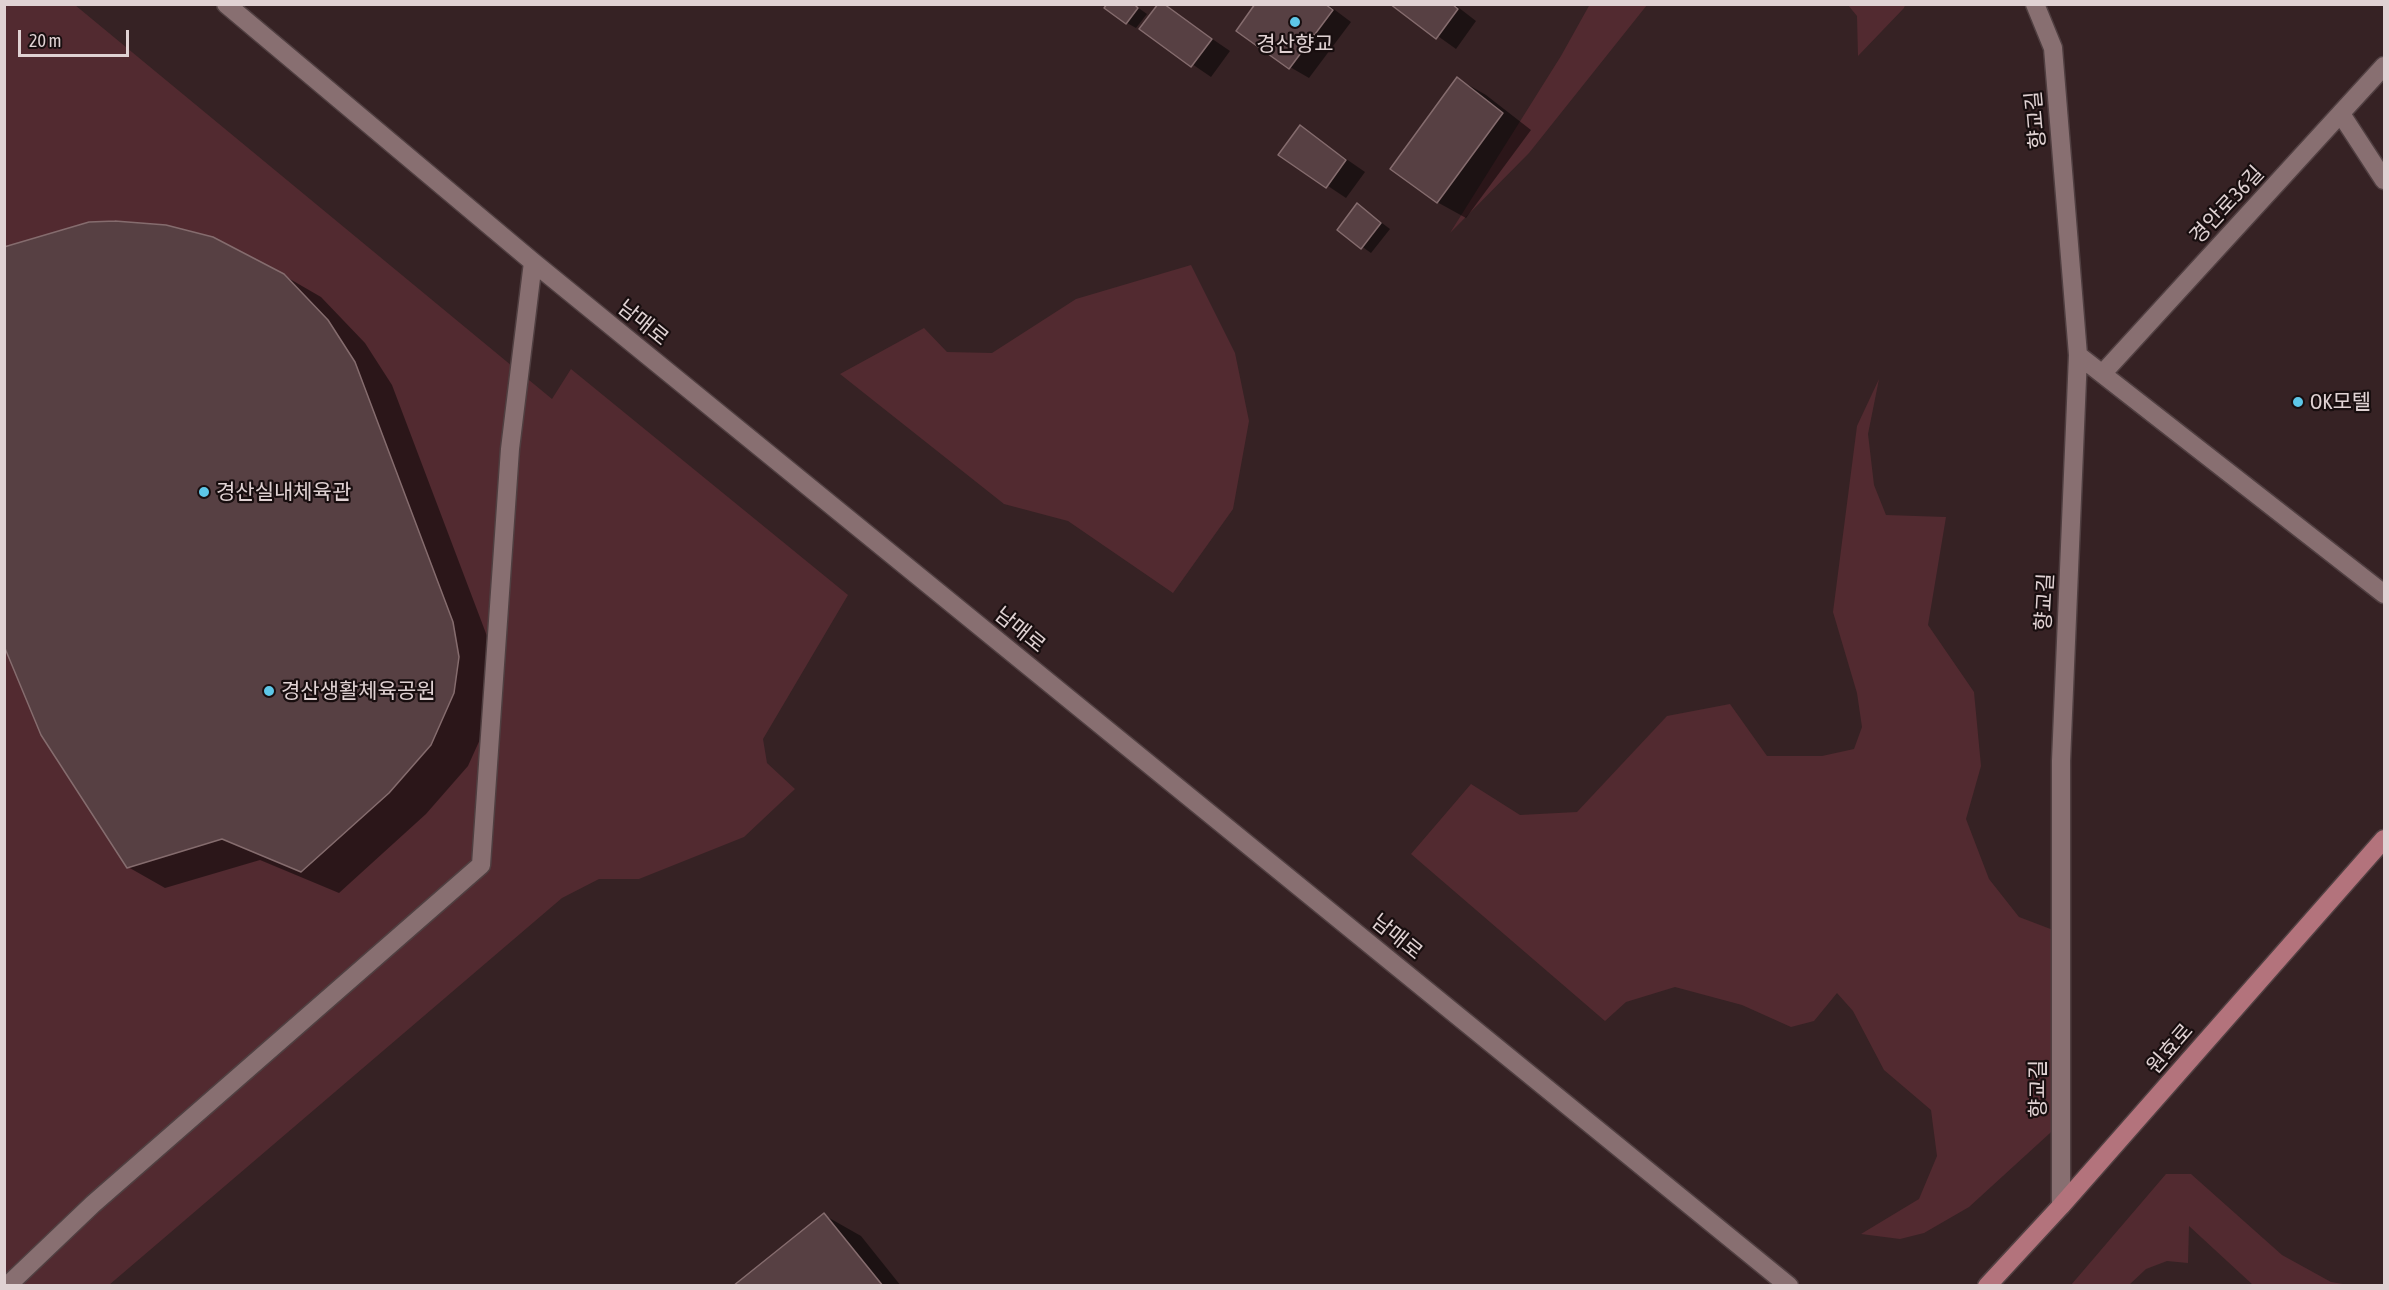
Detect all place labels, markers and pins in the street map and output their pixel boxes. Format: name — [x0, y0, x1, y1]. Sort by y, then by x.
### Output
marker: 경산향교 — [1288, 15, 1302, 29]
place label: 경산향교 — [1256, 31, 1334, 57]
place label: OK모텔 — [2310, 389, 2371, 415]
marker: OK모텔 — [2291, 395, 2305, 409]
place label: 경산실내체육관 — [216, 479, 351, 505]
marker: 경산실내체육관 — [197, 485, 211, 499]
place label: 경산생활체육공원 — [281, 678, 436, 704]
marker: 경산생활체육공원 — [262, 684, 276, 698]

